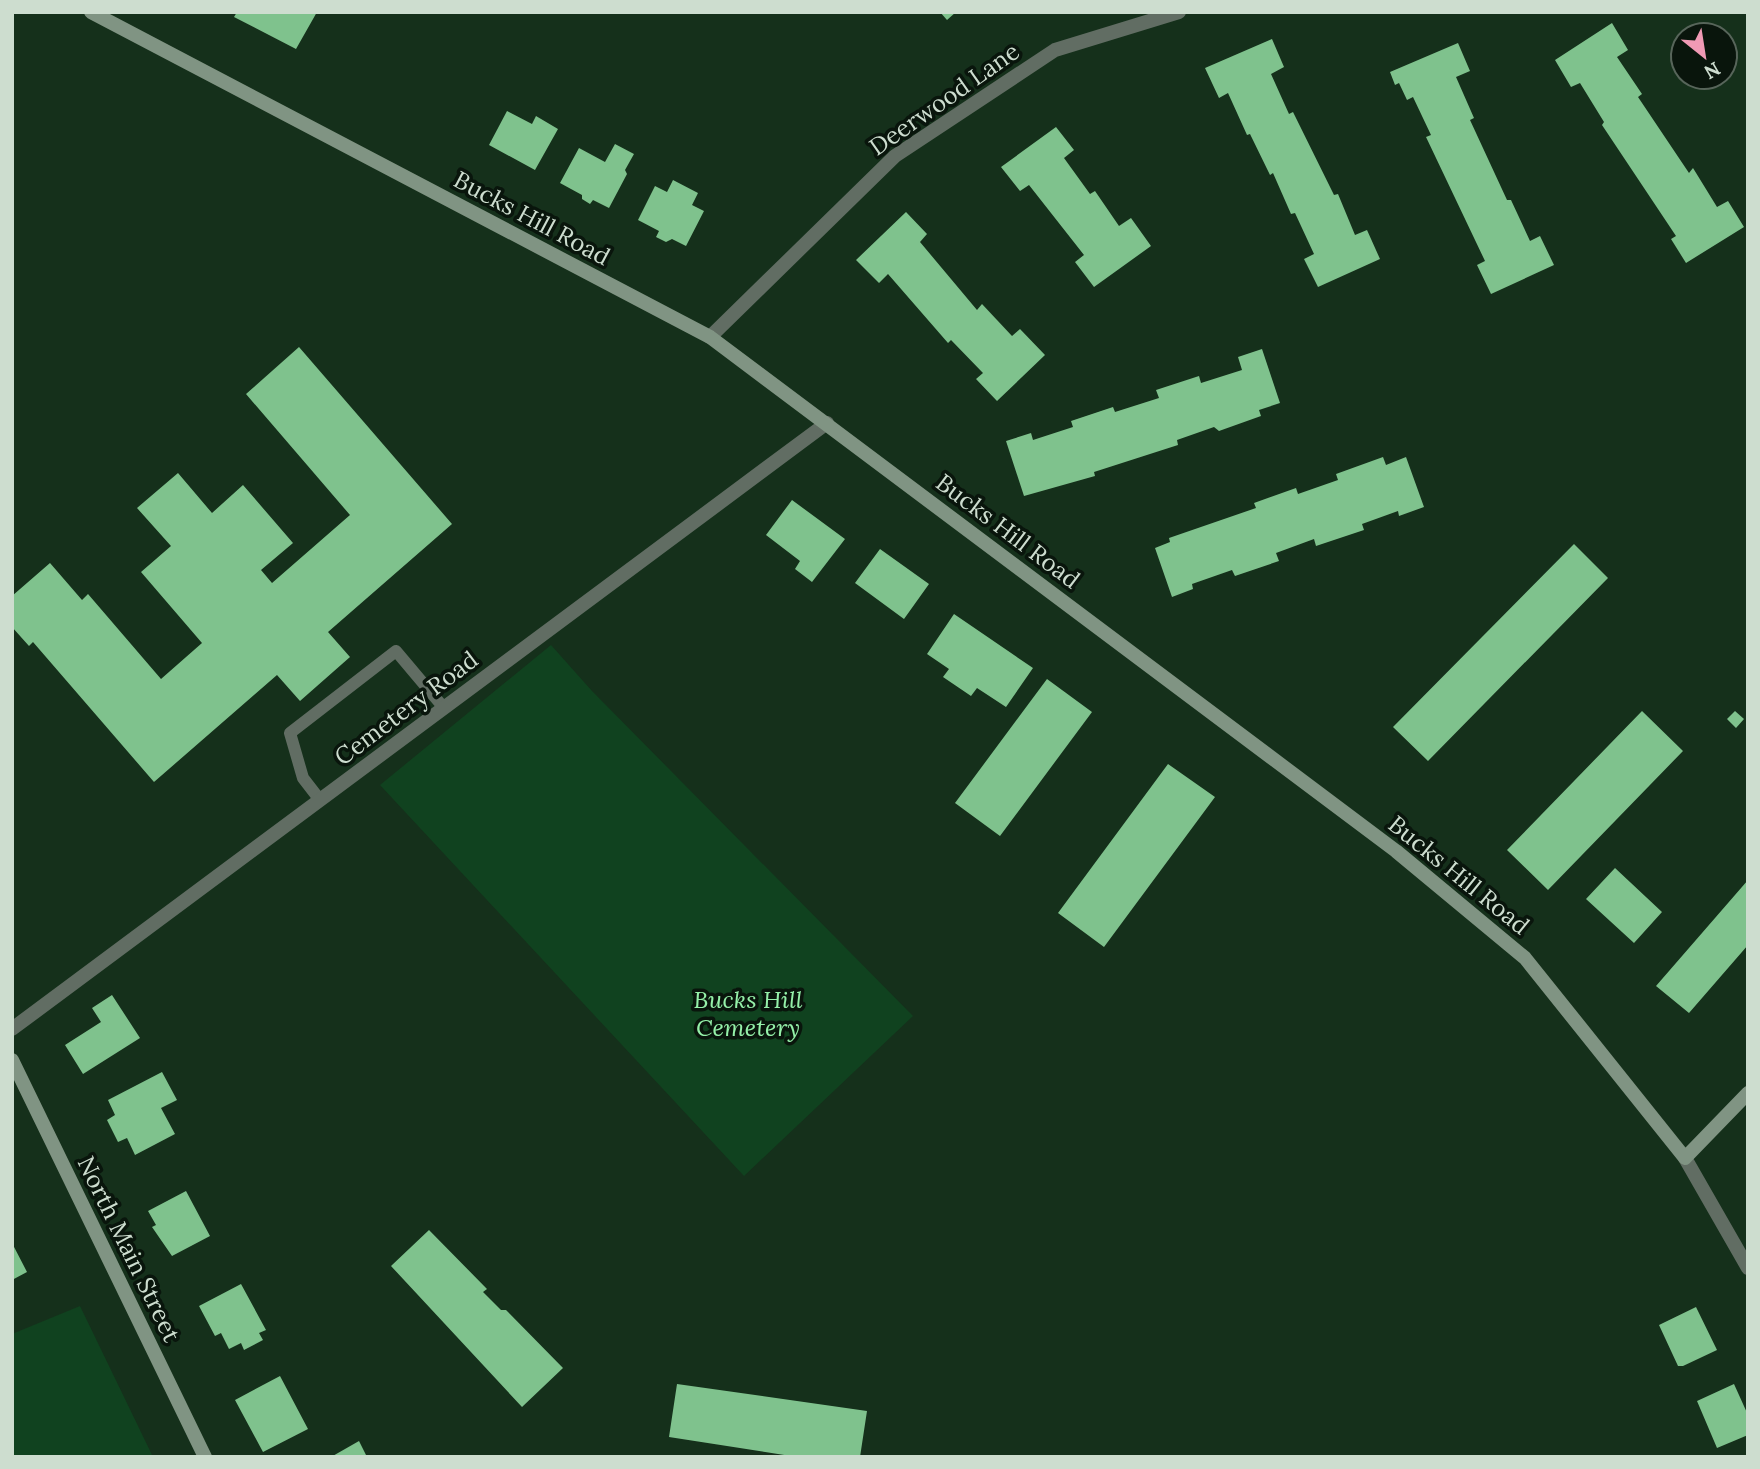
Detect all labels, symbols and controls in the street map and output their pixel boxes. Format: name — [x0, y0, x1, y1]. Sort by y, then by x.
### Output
north arrow — [1669, 21, 1739, 91]
street label: Deerwood Lane — [863, 36, 1025, 162]
text: N — [1700, 57, 1725, 85]
street label: Bucks Hill Road — [449, 164, 615, 272]
street label: Bucks Hill Road — [930, 467, 1086, 595]
street label: Cemetery Road — [328, 644, 484, 772]
street label: Bucks Hill Road — [1382, 809, 1536, 941]
park label: Bucks Hill Cemetery — [693, 984, 803, 1043]
street label: North Main Street — [71, 1151, 188, 1348]

